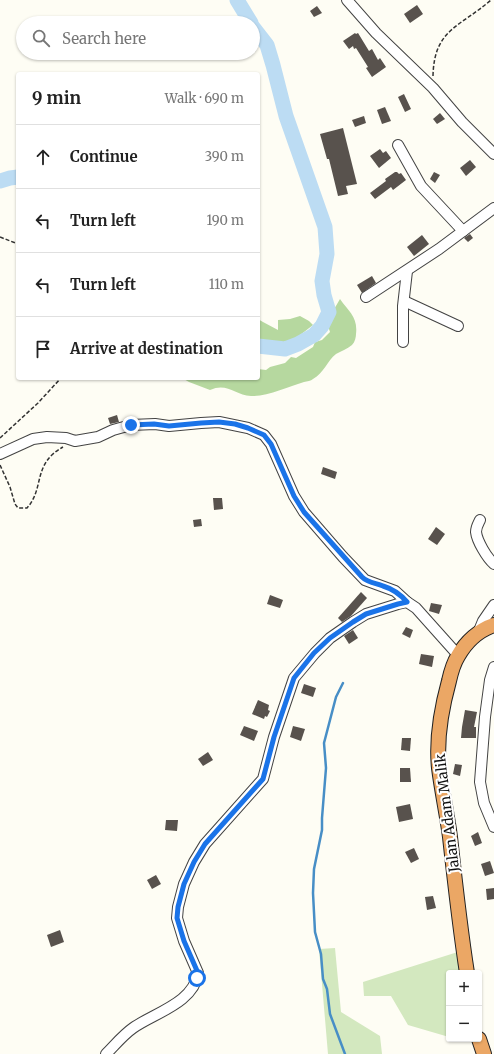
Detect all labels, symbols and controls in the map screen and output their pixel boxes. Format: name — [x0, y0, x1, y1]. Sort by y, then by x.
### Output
search box — [16, 16, 260, 60]
icon: search — [30, 27, 52, 49]
text: Search here — [62, 29, 146, 48]
text: 9 min — [32, 87, 81, 109]
text: Walk · 690 m — [165, 90, 244, 107]
icon: ahead — [32, 146, 54, 168]
text: Continue — [70, 147, 138, 166]
text: 390 m — [205, 148, 244, 165]
icon: left — [32, 210, 54, 232]
text: Turn left — [70, 211, 136, 230]
text: 190 m — [207, 212, 244, 229]
icon: left — [32, 274, 54, 296]
text: Turn left — [70, 275, 136, 294]
text: 110 m — [209, 276, 244, 293]
icon: arrive — [32, 338, 54, 360]
text: Arrive at destination — [70, 339, 223, 358]
route end — [122, 416, 140, 434]
street label: Jalan Adam Malik — [431, 753, 463, 874]
route start — [188, 969, 206, 987]
map controls — [446, 970, 482, 1042]
button: + — [446, 970, 482, 1006]
button: − — [446, 1006, 482, 1042]

